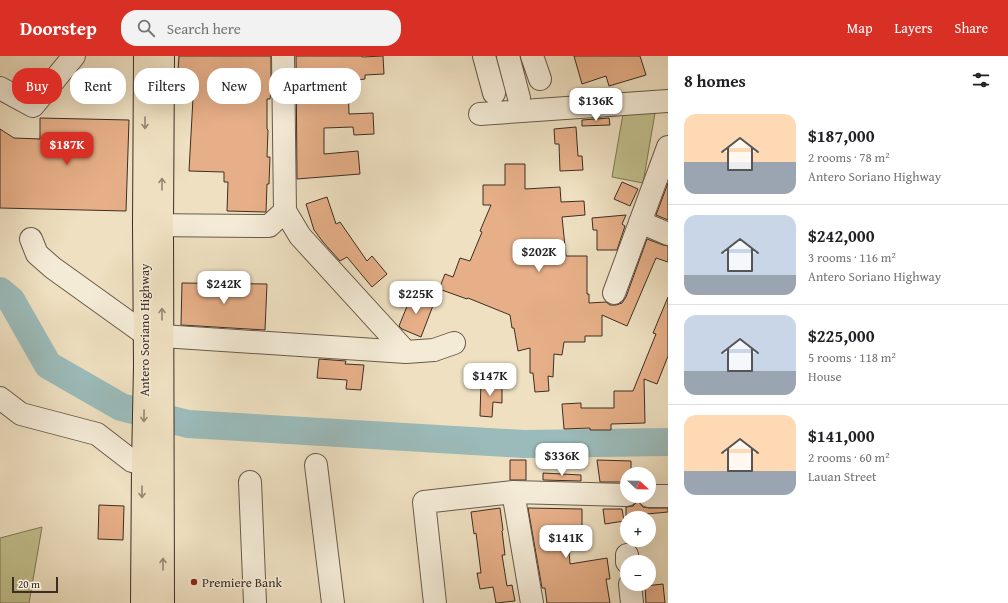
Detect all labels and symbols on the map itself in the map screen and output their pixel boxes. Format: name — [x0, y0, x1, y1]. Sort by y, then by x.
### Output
pin: $136K — [568, 88, 624, 122]
one-way arrow — [141, 116, 149, 129]
pin: $187K — [39, 132, 95, 166]
one-way arrow — [158, 178, 166, 191]
pin: $202K — [511, 239, 567, 273]
street label: Antero Soriano Highway — [135, 263, 154, 397]
pin: $242K — [196, 271, 252, 305]
pin: $225K — [388, 281, 444, 315]
one-way arrow — [158, 308, 166, 321]
pin: $147K — [462, 363, 518, 397]
one-way arrow — [140, 409, 148, 422]
pin: $336K — [534, 443, 590, 477]
north arrow — [620, 467, 656, 503]
one-way arrow — [139, 485, 146, 498]
pin: $141K — [538, 525, 594, 559]
one-way arrow — [159, 558, 167, 571]
place label: Premiere Bank — [202, 573, 283, 592]
scale bar — [12, 575, 58, 594]
marker: Premiere Bank — [189, 577, 199, 587]

